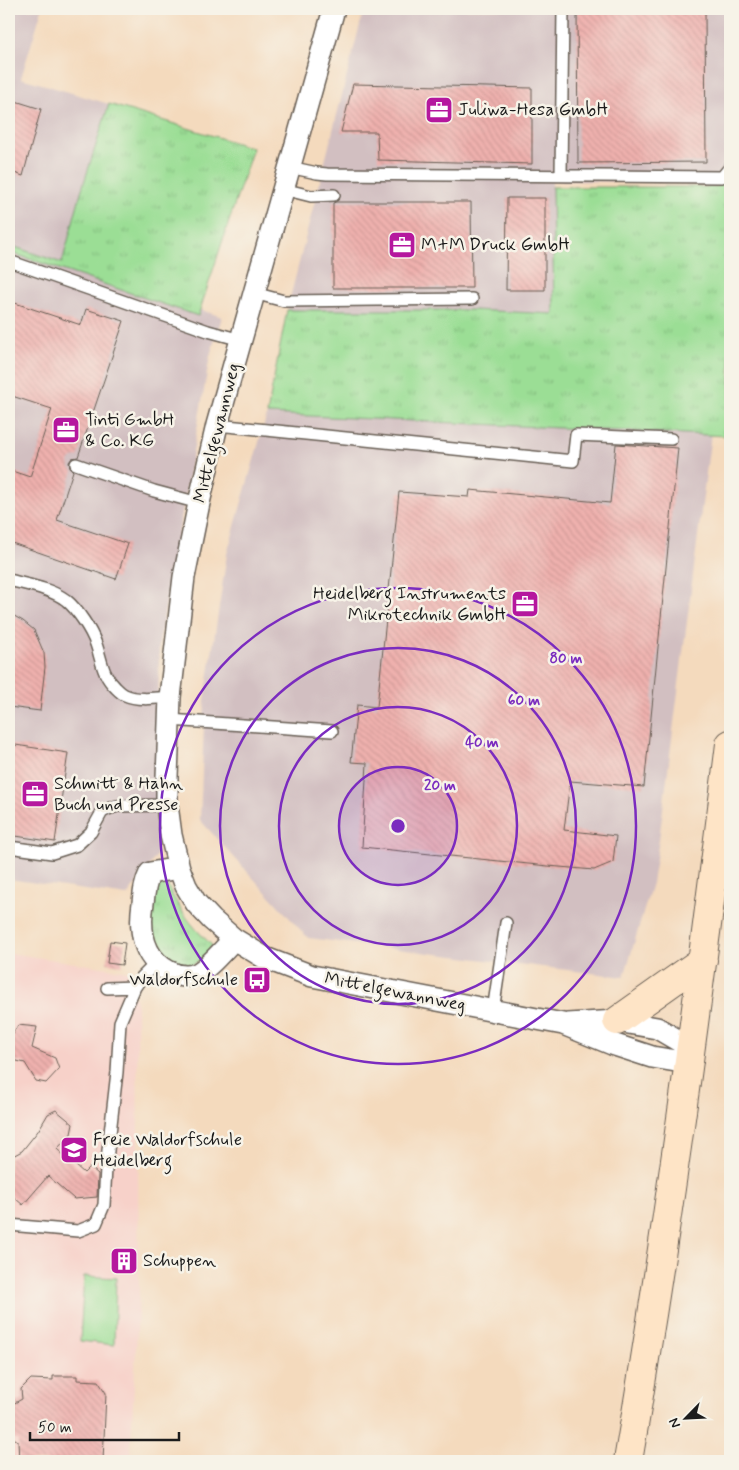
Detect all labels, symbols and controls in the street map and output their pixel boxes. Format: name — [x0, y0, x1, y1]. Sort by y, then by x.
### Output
office icon: Juliwa-Hesa GmbH — [424, 95, 454, 125]
place label: Juliwa-Hesa GmbH — [458, 98, 608, 122]
office icon: M+M Druck GmbH — [387, 230, 417, 260]
place label: M+M Druck GmbH — [421, 233, 570, 257]
street label: Mittelgewannweg — [188, 361, 248, 506]
place label: Tinti GmbH & Co. KG — [85, 408, 174, 453]
office icon: Tinti GmbH & Co. KG — [51, 415, 81, 445]
place label: Heidelberg Instruments Mikrotechnik GmbH — [313, 582, 506, 627]
office icon: Heidelberg Instruments Mikrotechnik GmbH — [510, 589, 540, 619]
text: 80 m — [549, 649, 583, 669]
text: 60 m — [508, 691, 540, 711]
text: 40 m — [465, 733, 499, 753]
place label: Schmitt & Hahn Buch und Presse — [54, 772, 183, 817]
text: 20 m — [424, 776, 456, 796]
office icon: Schmitt & Hahn Buch und Presse — [20, 779, 50, 809]
centre of rings — [389, 817, 407, 835]
bus stop icon: Waldorfschule — [242, 965, 272, 995]
street label: Mittelgewannweg — [322, 967, 468, 1019]
place label: Waldorfschule — [129, 968, 238, 992]
place label: Freie Waldorfschule Heidelberg — [93, 1128, 242, 1175]
school or university icon: Freie Waldorfschule Heidelberg — [59, 1135, 89, 1165]
building icon: Schuppen — [109, 1246, 139, 1276]
place label: Schuppen — [143, 1249, 216, 1273]
north arrow — [662, 1392, 712, 1442]
scale bar — [30, 1410, 179, 1442]
text: N — [665, 1415, 685, 1431]
text: 50 m — [38, 1418, 72, 1438]

